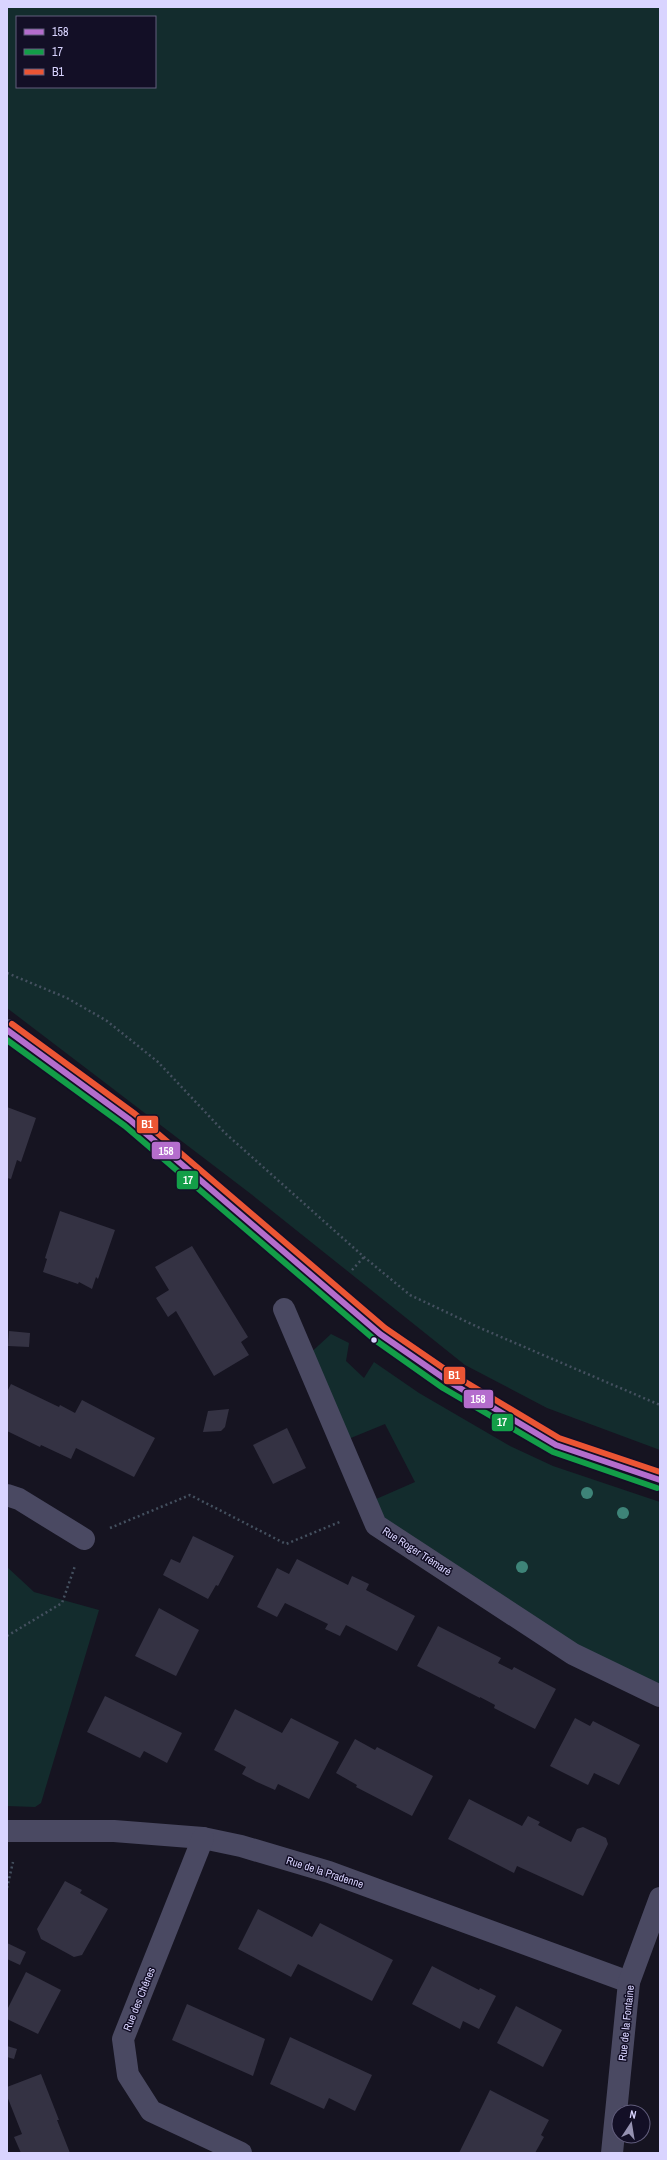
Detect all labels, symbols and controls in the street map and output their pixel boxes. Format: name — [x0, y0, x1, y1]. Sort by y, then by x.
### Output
legend — [16, 16, 156, 88]
text: 158 — [52, 24, 68, 40]
text: 17 — [52, 44, 63, 60]
text: B1 — [52, 64, 65, 80]
line badge: B1 — [136, 1115, 159, 1134]
text: B1 — [141, 1117, 153, 1131]
line badge: 158 — [151, 1141, 181, 1160]
text: 158 — [158, 1144, 174, 1158]
line badge: 17 — [176, 1170, 199, 1190]
text: 17 — [183, 1173, 193, 1187]
unlabelled marker — [369, 1335, 379, 1345]
line badge: B1 — [443, 1366, 466, 1385]
text: B1 — [448, 1368, 460, 1382]
line badge: 158 — [463, 1389, 494, 1409]
text: 158 — [470, 1392, 486, 1406]
line badge: 17 — [491, 1413, 514, 1432]
text: 17 — [497, 1415, 507, 1429]
street label: Rue Roger Trémaré — [380, 1523, 454, 1579]
street label: Rue de la Pradenne — [285, 1853, 365, 1891]
street label: Rue des Chênes — [120, 1965, 158, 2033]
street label: Rue de la Fontaine — [615, 1984, 637, 2062]
north arrow — [611, 2104, 651, 2144]
text: N — [628, 2107, 638, 2122]

